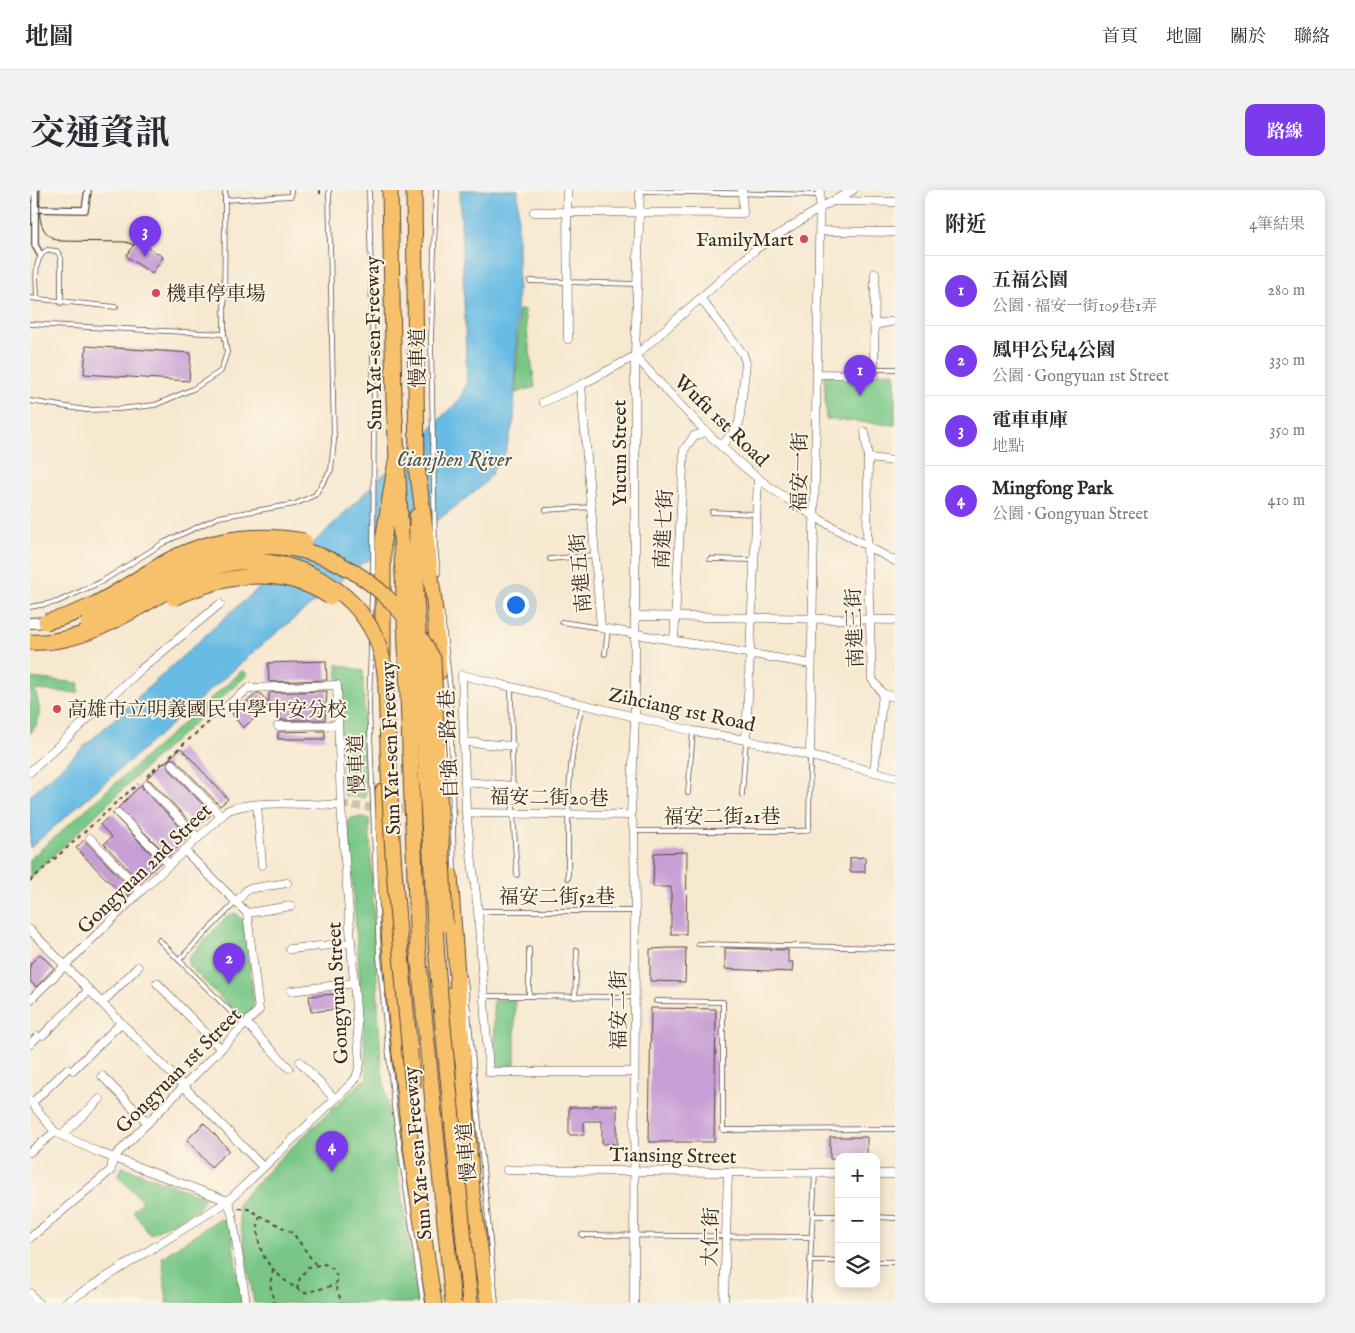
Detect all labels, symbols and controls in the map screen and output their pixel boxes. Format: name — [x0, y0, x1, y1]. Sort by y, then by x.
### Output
text: 地圖 — [25, 22, 73, 53]
text: 首頁 — [1102, 26, 1138, 49]
text: 地圖 — [1166, 26, 1202, 49]
text: 關於 — [1230, 26, 1266, 49]
text: 聯絡 — [1294, 26, 1330, 49]
button: 路線 — [1245, 104, 1325, 156]
text: 交通資訊 — [30, 112, 170, 157]
text: 附近 — [945, 212, 987, 239]
text: 4筆結果 — [1249, 215, 1305, 235]
pin: 3 — [129, 216, 161, 257]
place label: FamilyMart — [696, 228, 794, 253]
marker: FamilyMart — [798, 233, 810, 245]
street label: Sun Yat-sen Freeway — [360, 255, 389, 430]
text: 五福公園 — [992, 269, 1068, 293]
text: 1 — [958, 281, 964, 301]
text: 280 m — [1268, 281, 1305, 301]
place label: 機車停車場 — [166, 282, 266, 307]
marker: 機車停車場 — [150, 287, 162, 299]
text: 公園 · 福安一街109巷1弄 — [992, 297, 1157, 317]
street label: 慢車道 — [406, 328, 431, 388]
text: 鳳甲公兒4公園 — [992, 339, 1115, 363]
text: 2 — [957, 351, 965, 371]
text: 330 m — [1269, 351, 1305, 371]
pin: 1 — [844, 355, 876, 396]
text: 公園 · Gongyuan 1st Street — [992, 367, 1169, 387]
street label: Wufu 1st Road — [668, 370, 774, 473]
street label: Yucun Street — [608, 399, 633, 506]
text: 電車車庫 — [992, 409, 1068, 433]
text: 3 — [958, 421, 964, 441]
text: 350 m — [1270, 421, 1305, 441]
street label: 福安一街 — [787, 432, 814, 512]
text: 地點 — [992, 437, 1024, 457]
water label: Cianjhen River — [397, 447, 512, 474]
text: Mingfong Park — [992, 477, 1113, 501]
street label: 南進七街 — [650, 488, 679, 570]
text: 4 — [957, 491, 965, 511]
text: 410 m — [1268, 491, 1305, 511]
text: 公園 · Gongyuan Street — [992, 505, 1148, 525]
street label: 南進五街 — [566, 532, 597, 614]
street label: 南進三街 — [842, 588, 869, 668]
your location — [503, 592, 529, 618]
street label: Sun Yat-sen Freeway — [376, 660, 407, 835]
street label: Zihciang 1st Road — [606, 683, 758, 738]
street label: 自強一路2巷 — [435, 689, 464, 799]
place label: 高雄市立明義國民中學中安分校 — [67, 698, 347, 723]
marker: 高雄市立明義國民中學中安分校 — [51, 703, 63, 715]
street label: 慢車道 — [344, 734, 371, 794]
street label: 福安二街20巷 — [489, 785, 609, 812]
street label: Gongyuan 2nd Street — [73, 798, 218, 940]
street label: 福安二街21巷 — [664, 805, 780, 830]
street label: 福安二街52巷 — [499, 885, 615, 910]
street label: Gongyuan Street — [322, 921, 355, 1065]
pin: 2 — [213, 943, 245, 984]
street label: 福安二街 — [607, 970, 632, 1050]
street label: Gongyuan 1st Street — [111, 1003, 247, 1139]
street label: Sun Yat-sen Freeway — [398, 1065, 439, 1241]
street label: 慢車道 — [452, 1121, 483, 1183]
pin: 4 — [316, 1131, 348, 1172]
street label: Tiansing Street — [609, 1143, 737, 1170]
map controls — [835, 1153, 880, 1288]
button: + — [835, 1153, 880, 1198]
button: − — [835, 1198, 880, 1243]
street label: 大仁街 — [698, 1207, 725, 1267]
button: layers — [835, 1243, 880, 1288]

